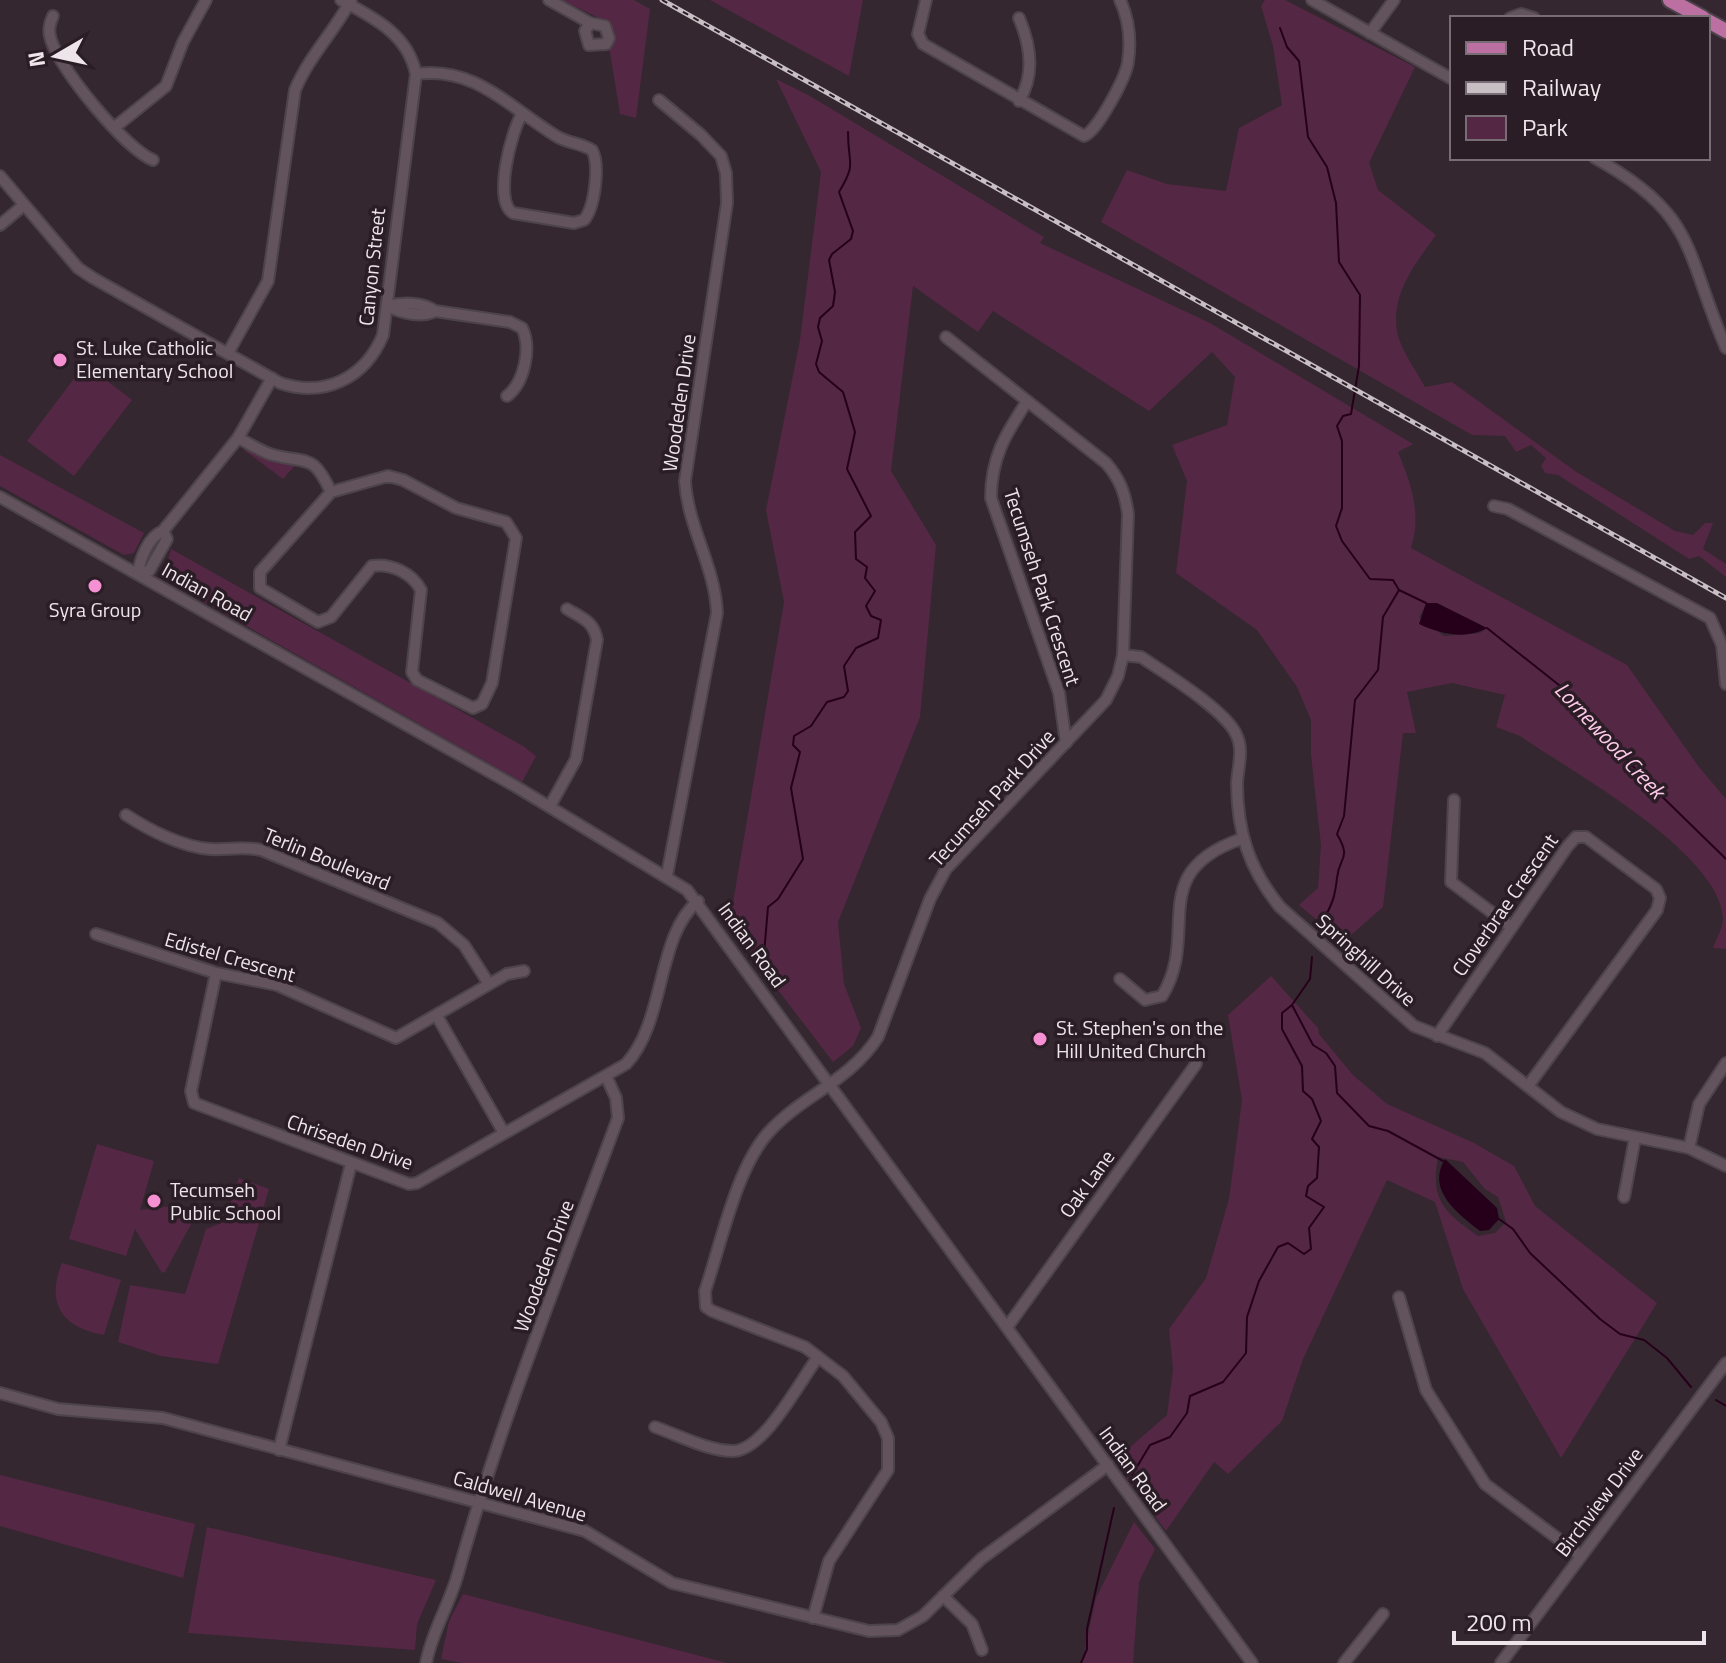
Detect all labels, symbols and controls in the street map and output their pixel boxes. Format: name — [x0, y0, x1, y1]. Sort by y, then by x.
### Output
north arrow — [16, 16, 96, 96]
legend — [1450, 16, 1710, 160]
text: Road — [1522, 29, 1574, 65]
text: N — [18, 49, 54, 69]
text: Railway — [1522, 69, 1602, 105]
text: Park — [1522, 109, 1568, 145]
street label: Canyon Street — [350, 207, 393, 327]
place label: St. Luke Catholic Elementary School — [76, 332, 233, 386]
street label: Woodeden Drive — [654, 332, 704, 474]
marker: St. Luke Catholic Elementary School — [51, 351, 69, 369]
street label: Tecumseh Park Crescent — [996, 484, 1089, 689]
street label: Indian Road — [156, 554, 258, 629]
marker: Syra Group — [86, 577, 104, 595]
place label: Syra Group — [49, 594, 141, 625]
water label: Lornewood Creek — [1547, 674, 1675, 808]
street label: Tecumseh Park Drive — [921, 722, 1062, 873]
street label: Terlin Boulevard — [259, 819, 395, 898]
street label: Cloverbrae Crescent — [1444, 827, 1565, 982]
street label: Indian Road — [711, 896, 794, 994]
street label: Springhill Drive — [1309, 906, 1424, 1013]
street label: Edistel Crescent — [161, 923, 299, 990]
place label: St. Stephen's on the Hill United Church — [1056, 1012, 1223, 1066]
marker: St. Stephen's on the Hill United Church — [1031, 1030, 1049, 1048]
street label: Chriseden Drive — [283, 1105, 418, 1178]
street label: Oak Lane — [1051, 1143, 1122, 1224]
place label: Tecumseh Public School — [170, 1174, 281, 1228]
marker: Tecumseh Public School — [145, 1192, 163, 1210]
street label: Woodeden Drive — [505, 1195, 582, 1336]
street label: Indian Road — [1092, 1420, 1175, 1518]
street label: Birchview Drive — [1547, 1440, 1650, 1563]
street label: Caldwell Avenue — [450, 1462, 591, 1529]
scale bar — [1454, 1595, 1704, 1645]
text: 200 m — [1466, 1604, 1532, 1640]

